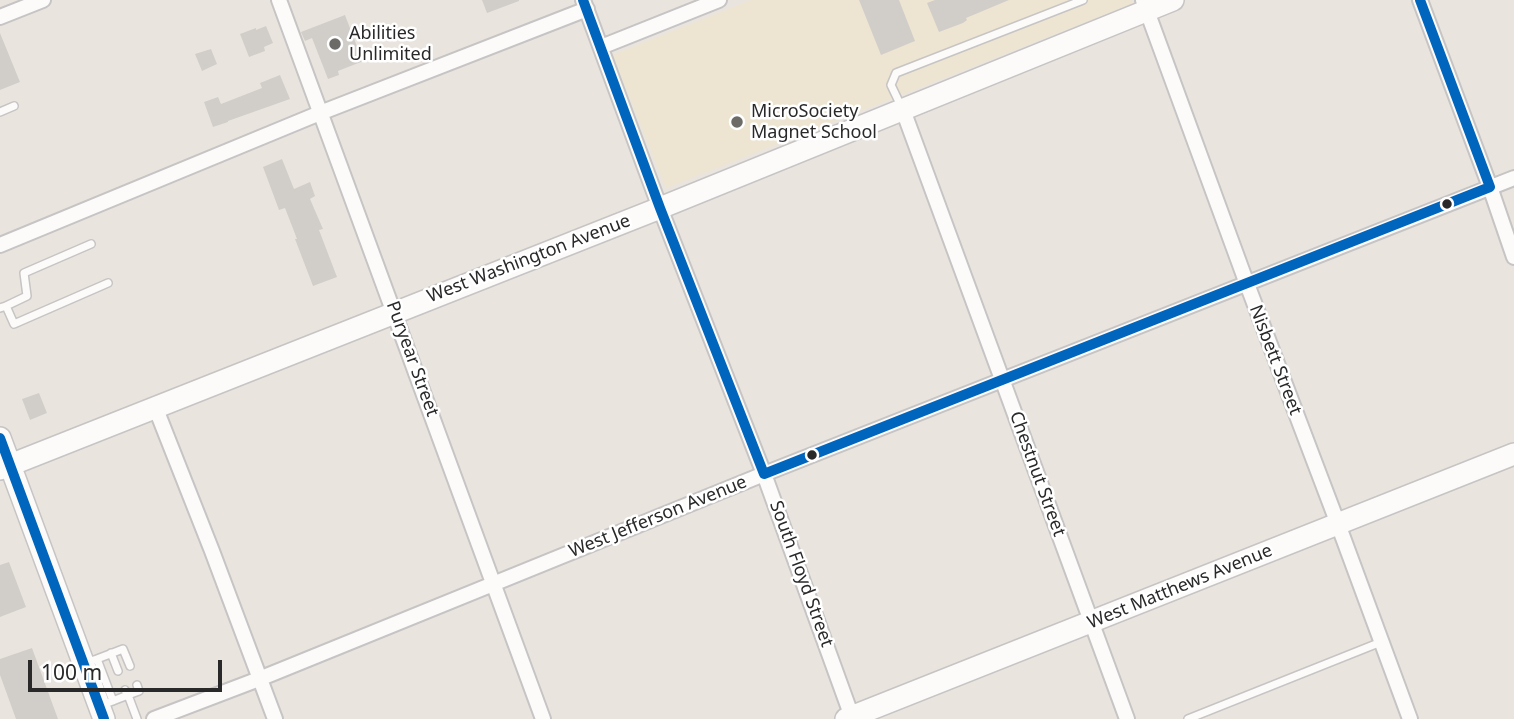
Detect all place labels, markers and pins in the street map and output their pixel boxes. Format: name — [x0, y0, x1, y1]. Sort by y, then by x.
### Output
place label: Abilities Unlimited — [349, 23, 432, 66]
marker: Abilities Unlimited — [327, 36, 343, 52]
place label: MicroSociety Magnet School — [751, 101, 877, 144]
marker: MicroSociety Magnet School — [729, 114, 745, 130]
unlabelled marker — [1440, 197, 1454, 211]
unlabelled marker — [805, 448, 819, 462]

